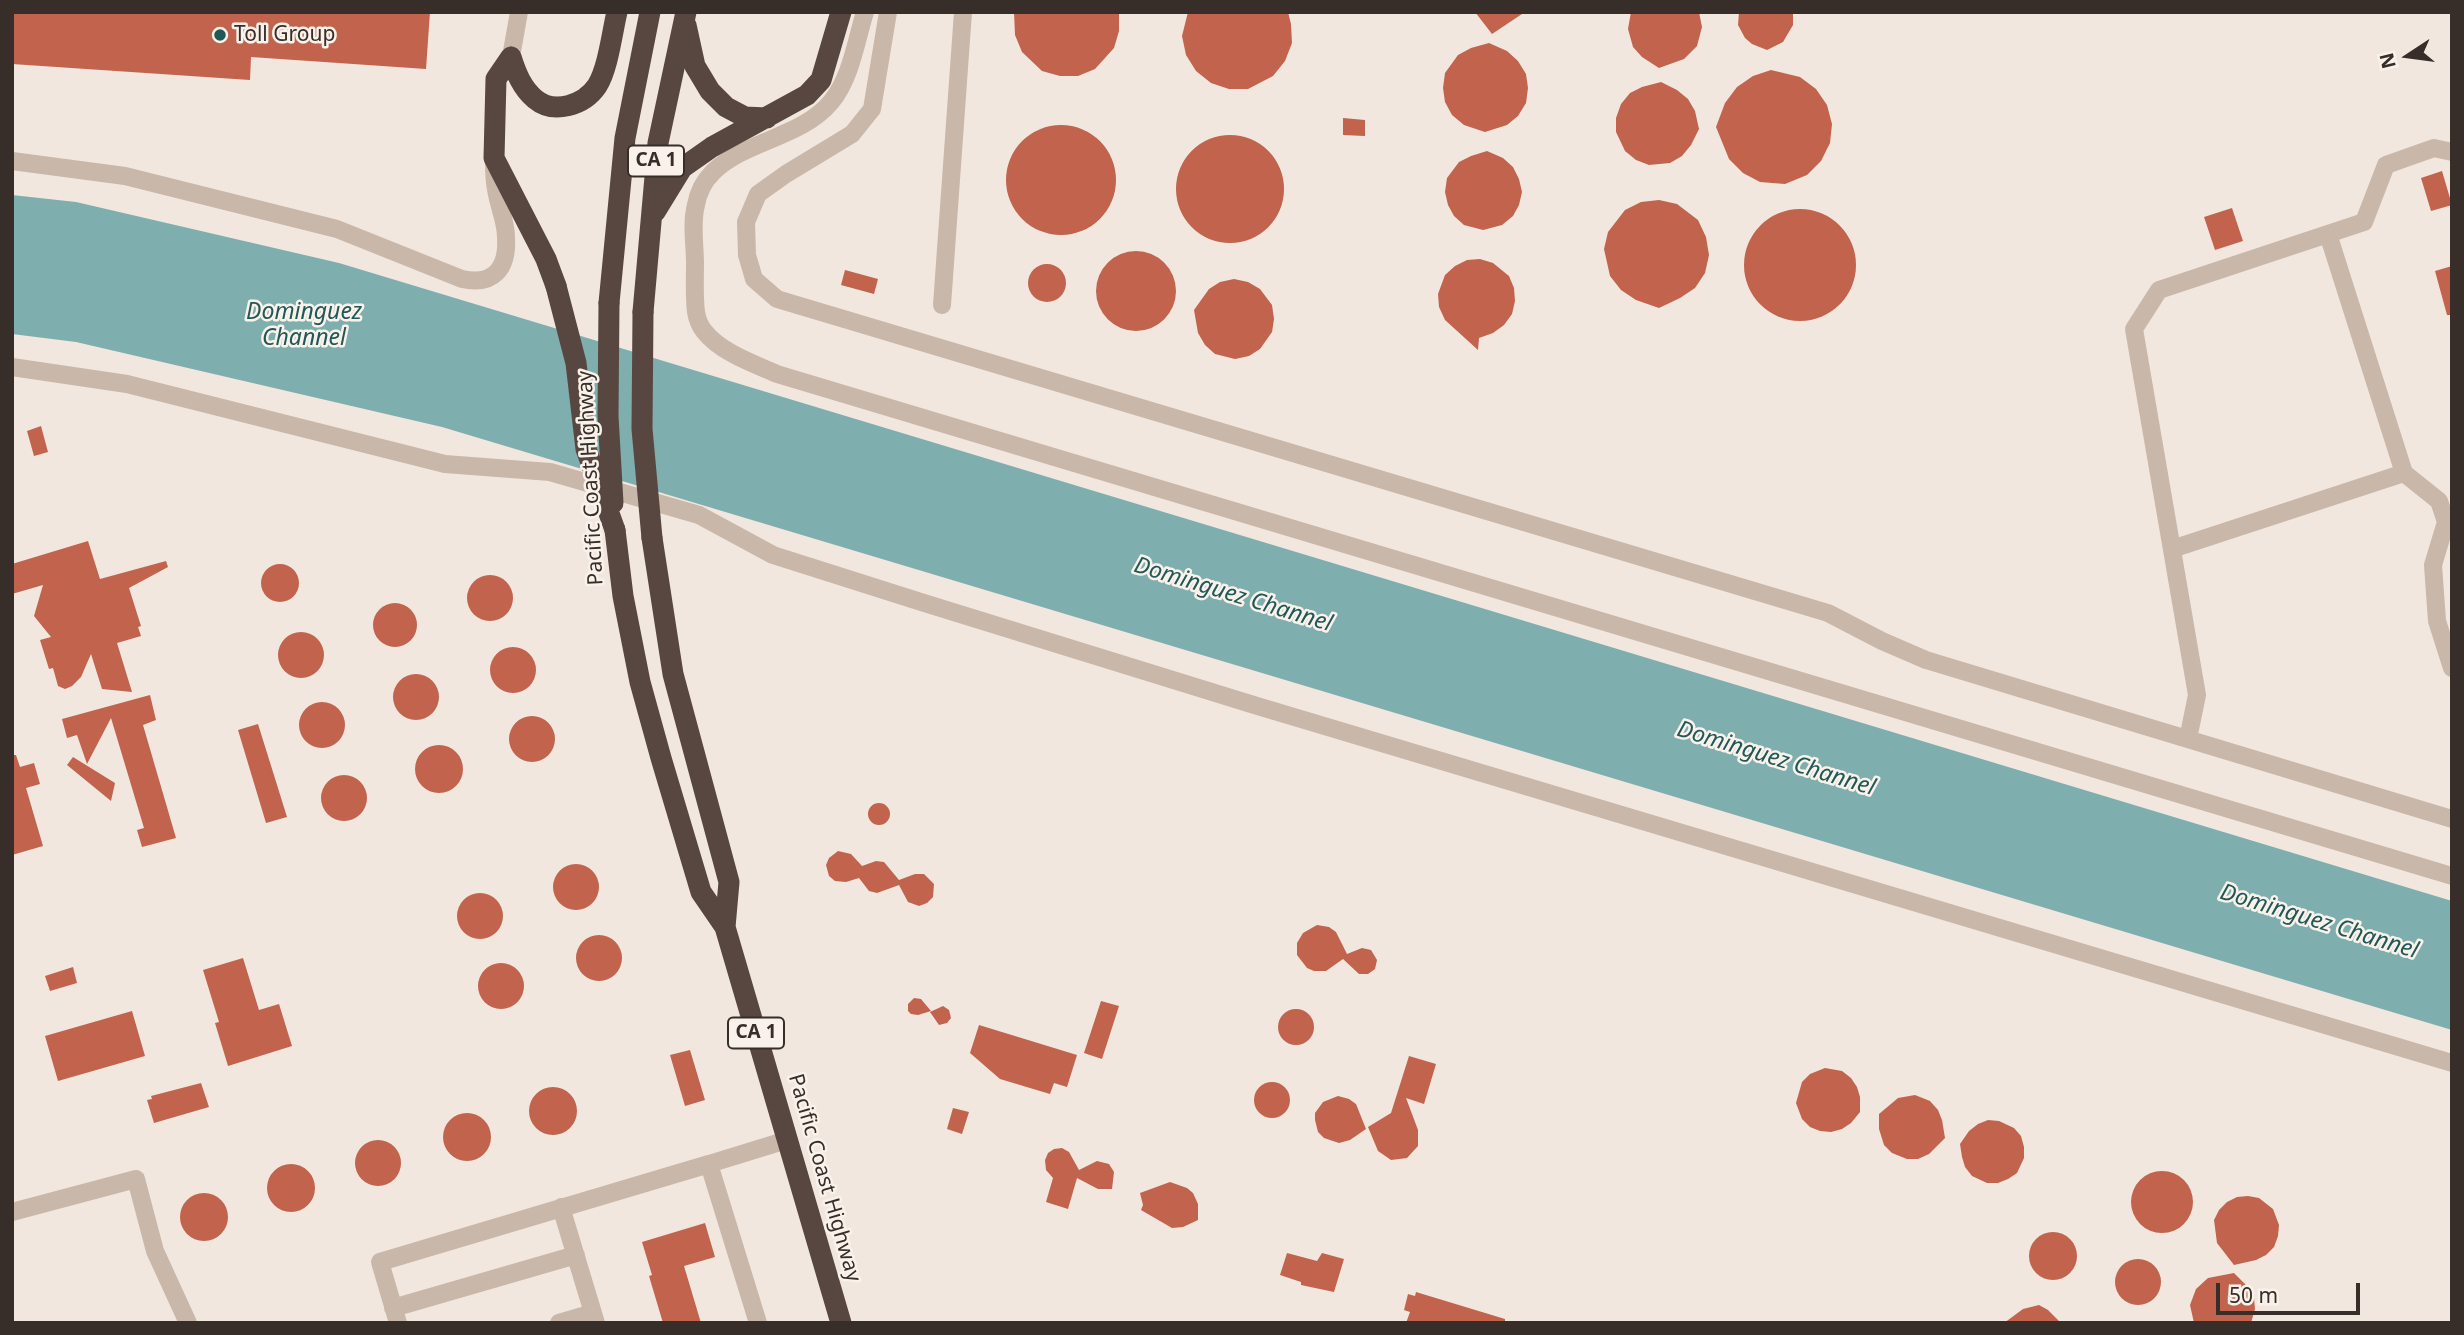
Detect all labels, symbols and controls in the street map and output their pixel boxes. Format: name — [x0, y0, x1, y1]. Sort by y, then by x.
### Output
north arrow — [2373, 21, 2443, 91]
place label: Toll Group — [234, 22, 335, 48]
marker: Toll Group — [212, 27, 228, 43]
text: N — [2373, 50, 2402, 71]
road number: CA 1 — [628, 146, 684, 176]
water label: Dominguez Channel — [246, 298, 362, 352]
street label: Pacific Coast Highway — [573, 370, 609, 586]
water label: Dominguez Channel — [1131, 552, 1335, 638]
water label: Dominguez Channel — [1674, 716, 1878, 802]
water label: Dominguez Channel — [2217, 879, 2421, 965]
road number: CA 1 — [728, 1018, 784, 1049]
street label: Pacific Coast Highway — [782, 1071, 866, 1285]
scale bar — [2219, 1268, 2362, 1312]
text: 50 m — [2229, 1281, 2278, 1309]

